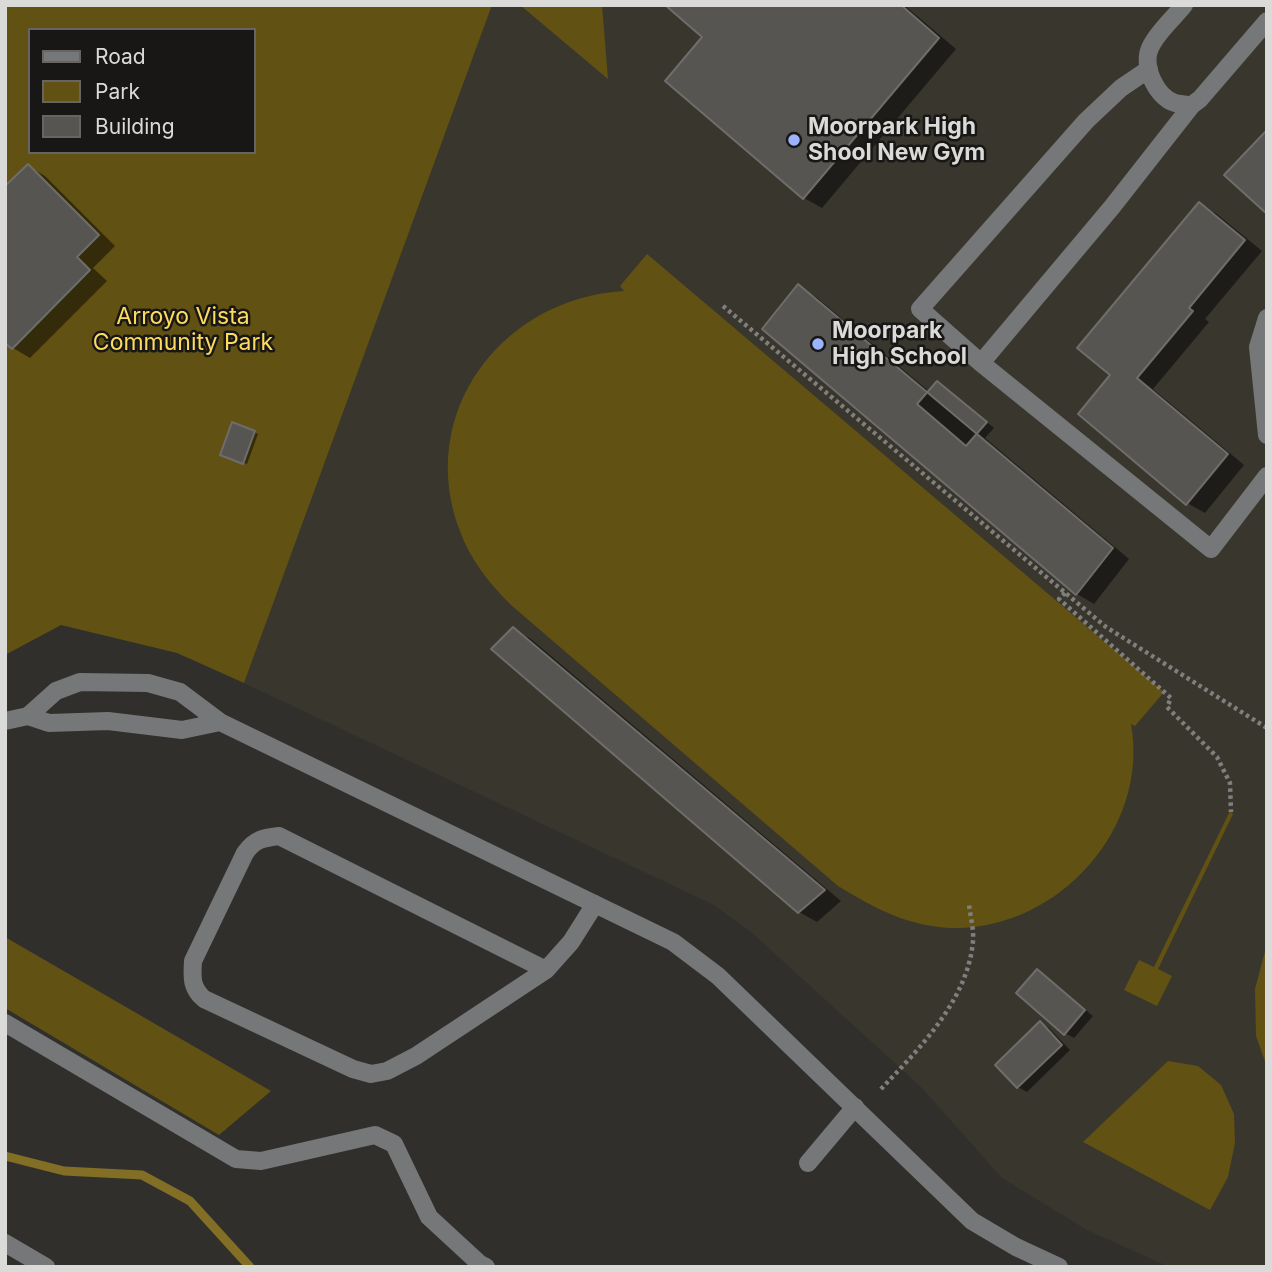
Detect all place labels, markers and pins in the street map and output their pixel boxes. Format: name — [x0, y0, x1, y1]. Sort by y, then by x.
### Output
place label: Moorpark High Shool New Gym — [808, 113, 985, 167]
marker: Moorpark High Shool New Gym — [786, 132, 802, 148]
place label: Moorpark High School — [832, 317, 967, 371]
marker: Moorpark High School — [810, 336, 826, 352]

